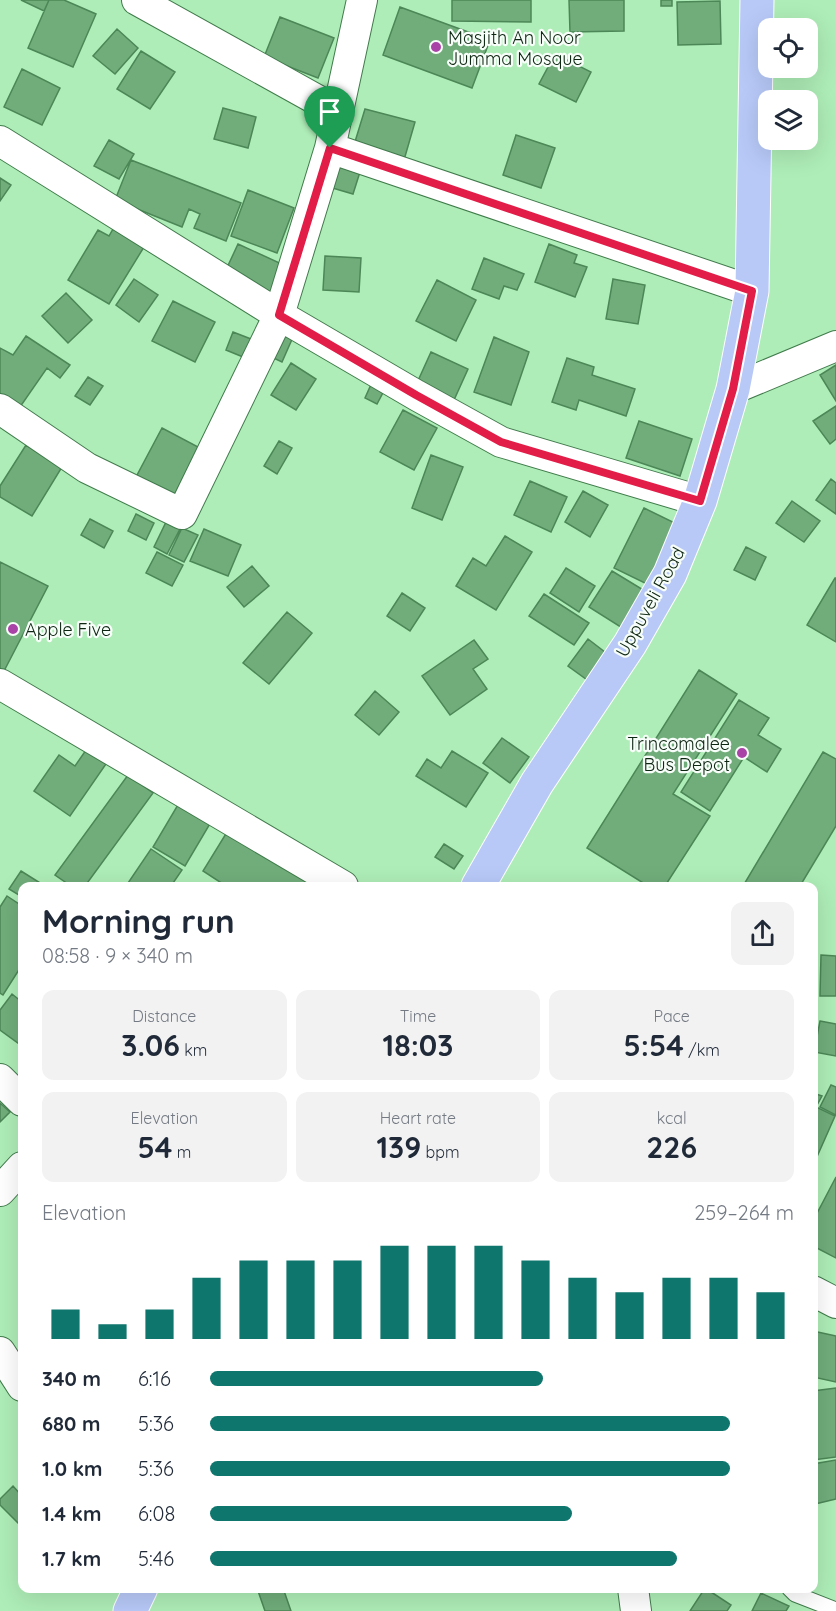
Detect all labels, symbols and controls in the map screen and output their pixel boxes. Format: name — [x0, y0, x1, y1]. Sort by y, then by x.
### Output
map controls — [758, 18, 818, 150]
button: locate — [758, 18, 818, 78]
place label: Masjith An Noor Jumma Mosque — [448, 26, 583, 70]
marker: Masjith An Noor Jumma Mosque — [429, 40, 443, 54]
pin — [304, 86, 355, 148]
button: layers — [758, 90, 818, 150]
icon: arrive — [313, 95, 346, 128]
street label: Uppuveli Road — [610, 543, 690, 661]
place label: Apple Five — [25, 618, 111, 641]
marker: Apple Five — [6, 622, 20, 636]
place label: Trincomalee Bus Depot — [627, 732, 730, 776]
marker: Trincomalee Bus Depot — [735, 746, 749, 760]
text: Morning run — [42, 900, 235, 941]
button: share — [731, 902, 794, 965]
text: 08:58 · 9 × 340 m — [42, 943, 193, 968]
text: Distance — [132, 1006, 196, 1026]
text: Time — [400, 1006, 436, 1026]
text: Pace — [653, 1006, 690, 1026]
text: 3.06 — [121, 1026, 180, 1064]
text: 18:03 — [383, 1026, 453, 1064]
text: 5:54 — [624, 1026, 684, 1064]
text: km — [180, 1040, 207, 1060]
text: /km — [684, 1040, 720, 1060]
text: Elevation — [131, 1108, 198, 1128]
text: Heart rate — [380, 1108, 456, 1128]
text: kcal — [657, 1108, 687, 1128]
text: 54 — [137, 1128, 172, 1166]
text: 139 — [376, 1128, 421, 1166]
text: 226 — [646, 1128, 697, 1166]
text: m — [172, 1142, 191, 1162]
text: bpm — [421, 1142, 460, 1162]
text: Elevation — [42, 1200, 126, 1225]
text: 259–264 m — [694, 1200, 794, 1225]
text: 340 m — [42, 1366, 101, 1391]
text: 6:16 — [138, 1366, 171, 1391]
text: 680 m — [42, 1411, 100, 1436]
text: 5:36 — [138, 1411, 174, 1436]
text: 1.0 km — [42, 1456, 102, 1481]
text: 5:36 — [138, 1456, 174, 1481]
text: 1.4 km — [42, 1501, 101, 1526]
text: 6:08 — [138, 1501, 175, 1526]
text: 1.7 km — [42, 1546, 101, 1571]
text: 5:46 — [138, 1546, 174, 1571]

